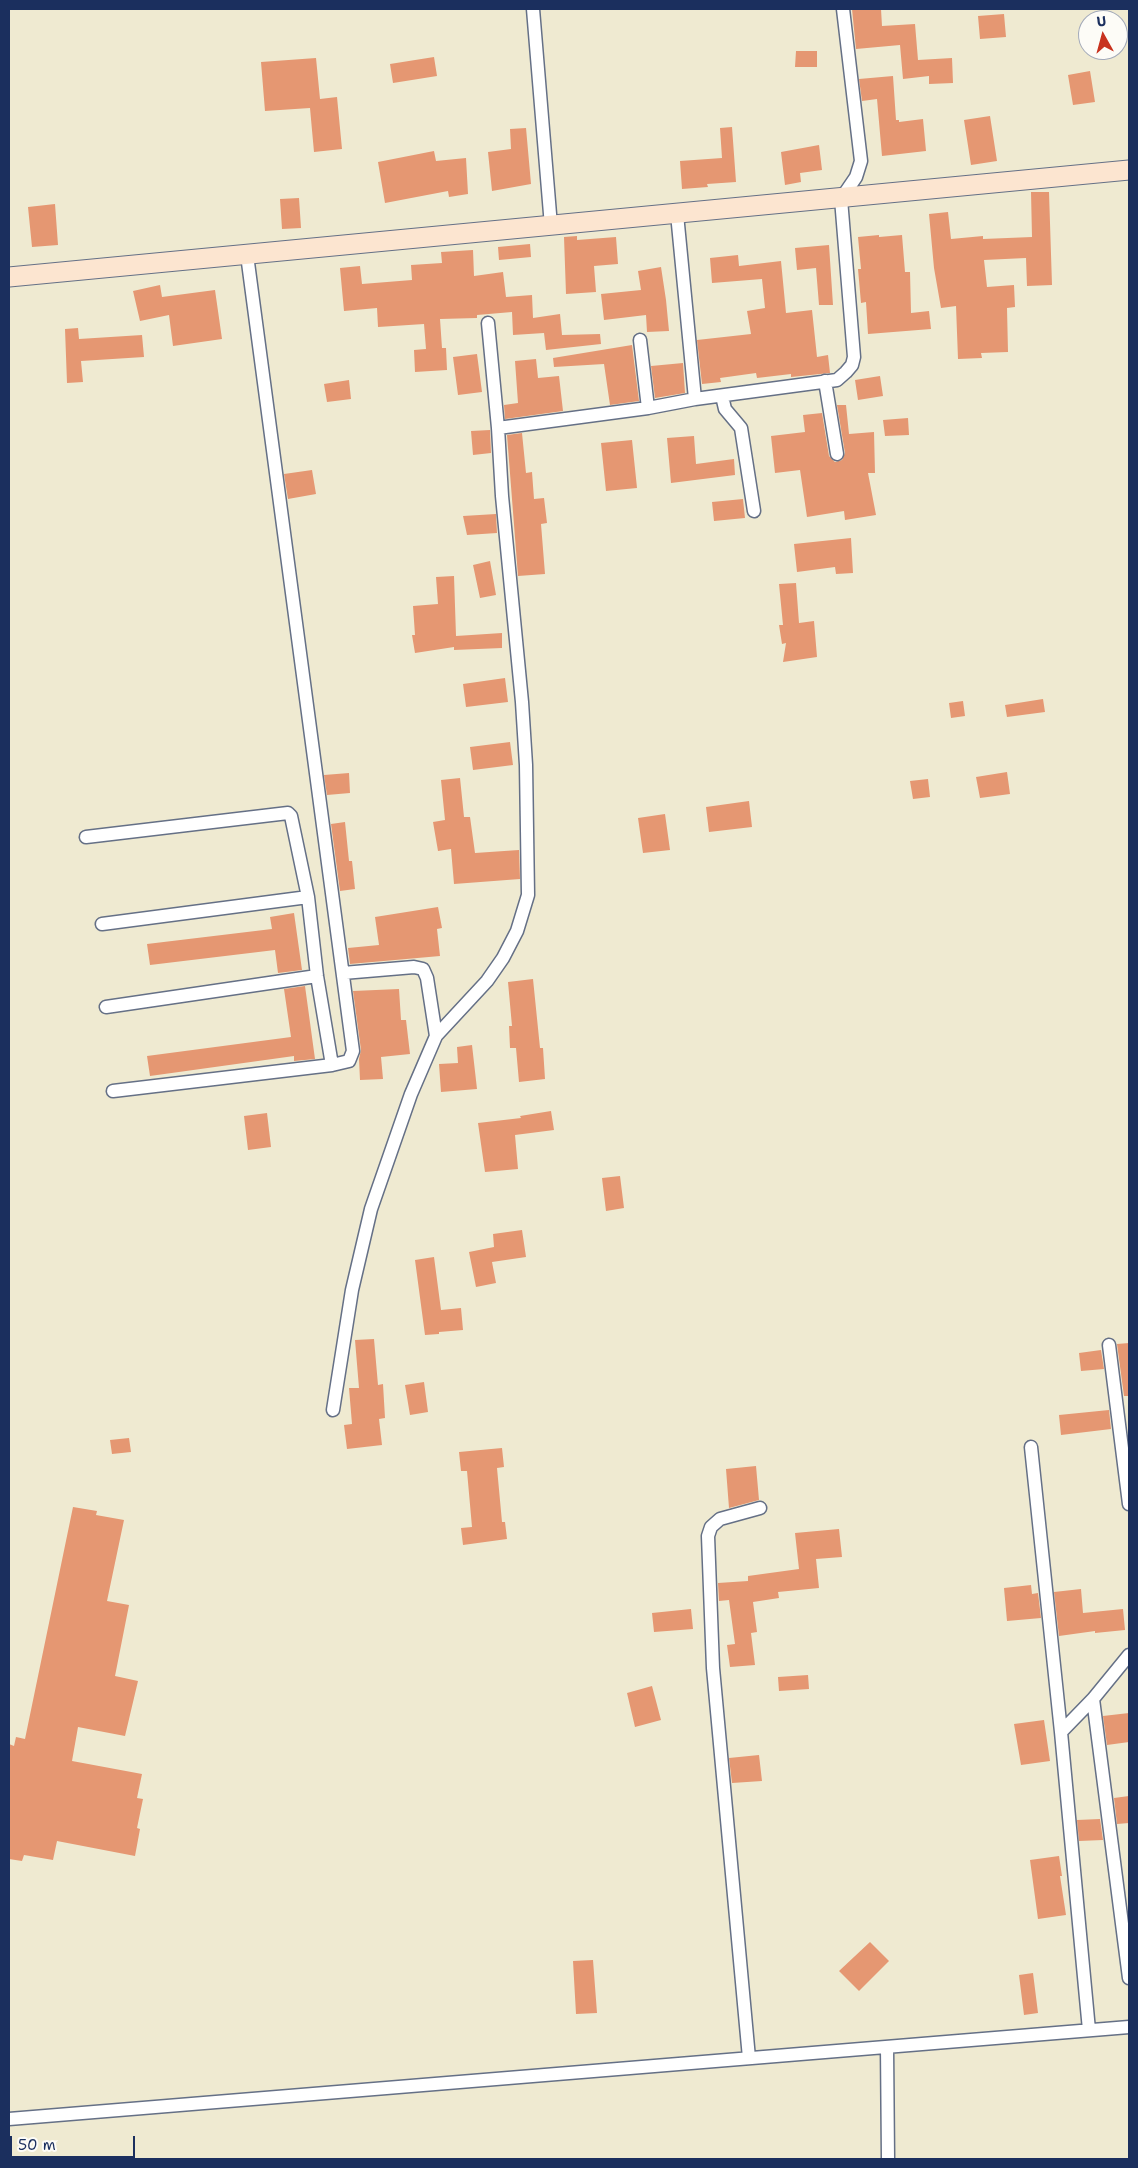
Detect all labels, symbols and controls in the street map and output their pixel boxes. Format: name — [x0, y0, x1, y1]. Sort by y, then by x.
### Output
north arrow — [1078, 10, 1128, 60]
text: U — [1095, 12, 1107, 31]
scale bar — [12, 2126, 138, 2158]
text: 50 m — [18, 2135, 56, 2155]

